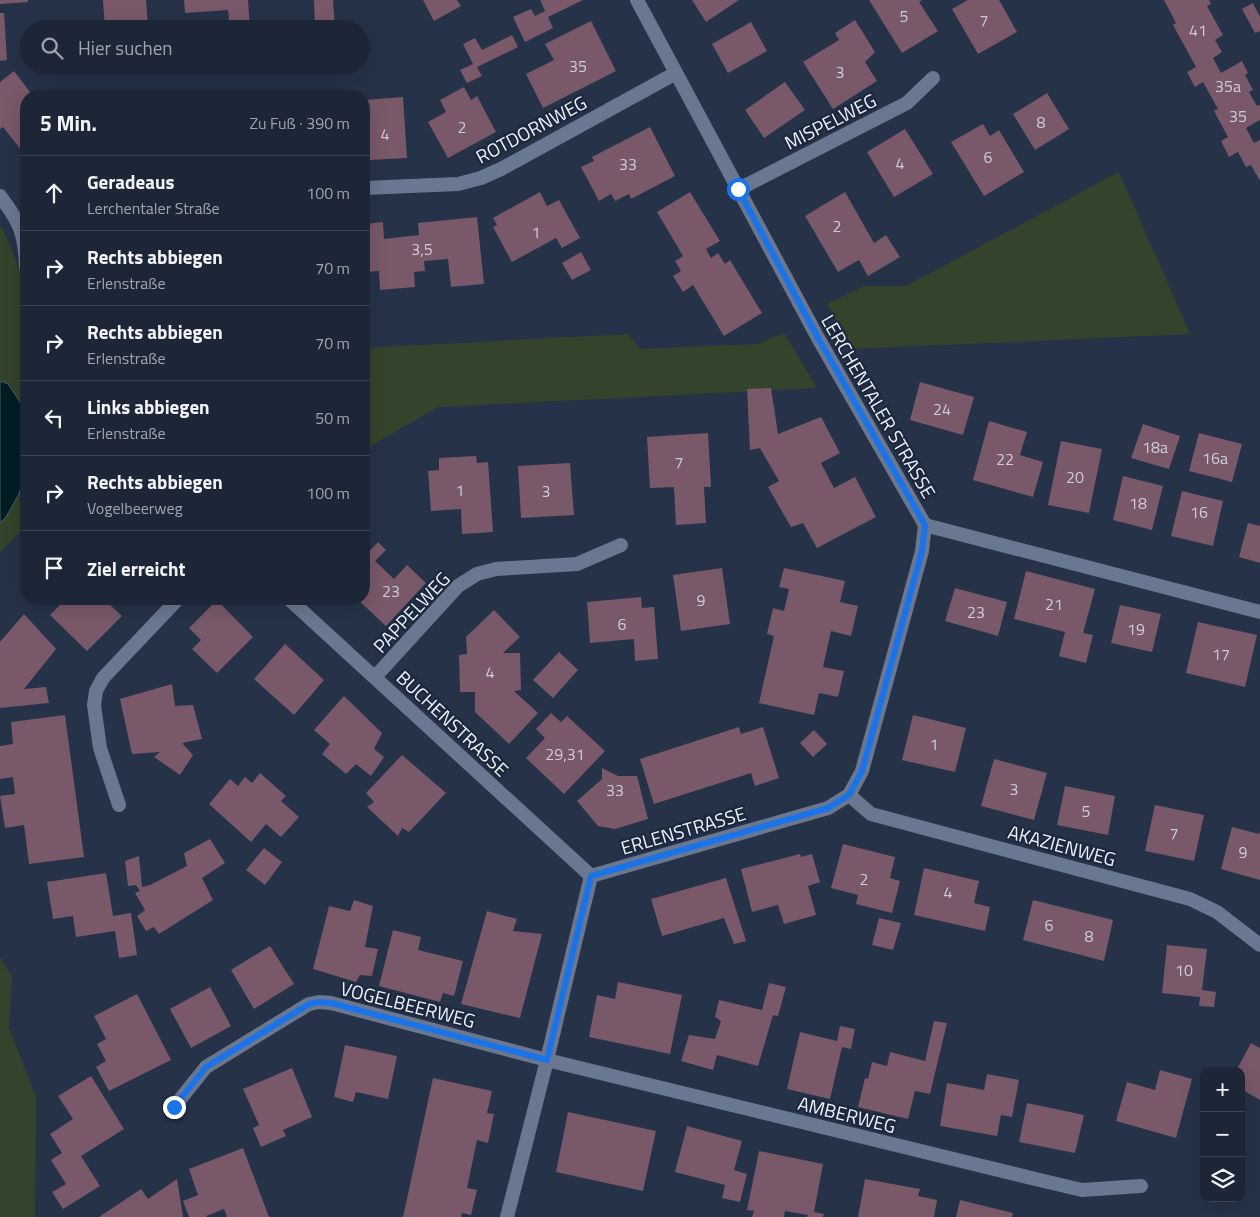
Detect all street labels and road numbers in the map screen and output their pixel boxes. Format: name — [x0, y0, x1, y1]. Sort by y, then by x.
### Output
street label: MISPELWEG — [779, 85, 881, 157]
street label: ROTDORNWEG — [470, 88, 592, 170]
street label: LERCHENTALER STRASSE — [814, 309, 944, 503]
street label: PAPPELWEG — [366, 565, 456, 659]
street label: BUCHENSTRASSE — [390, 663, 516, 783]
street label: ERLENSTRASSE — [617, 798, 749, 862]
street label: AKAZIENWEG — [1005, 817, 1119, 873]
street label: VOGELBEERWEG — [338, 973, 478, 1035]
street label: AMBERWEG — [795, 1088, 899, 1140]

